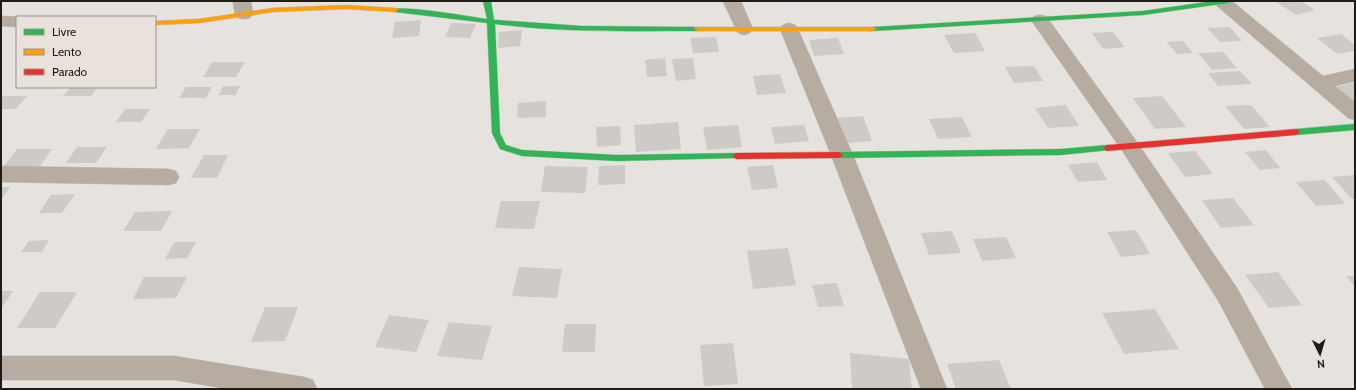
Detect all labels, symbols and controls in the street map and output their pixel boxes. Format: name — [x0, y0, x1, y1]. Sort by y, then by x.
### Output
legend — [16, 16, 156, 88]
text: Livre — [52, 24, 76, 39]
text: Lento — [52, 44, 82, 59]
text: Parado — [52, 64, 88, 79]
north arrow — [1300, 334, 1340, 374]
text: N — [1316, 357, 1325, 371]

